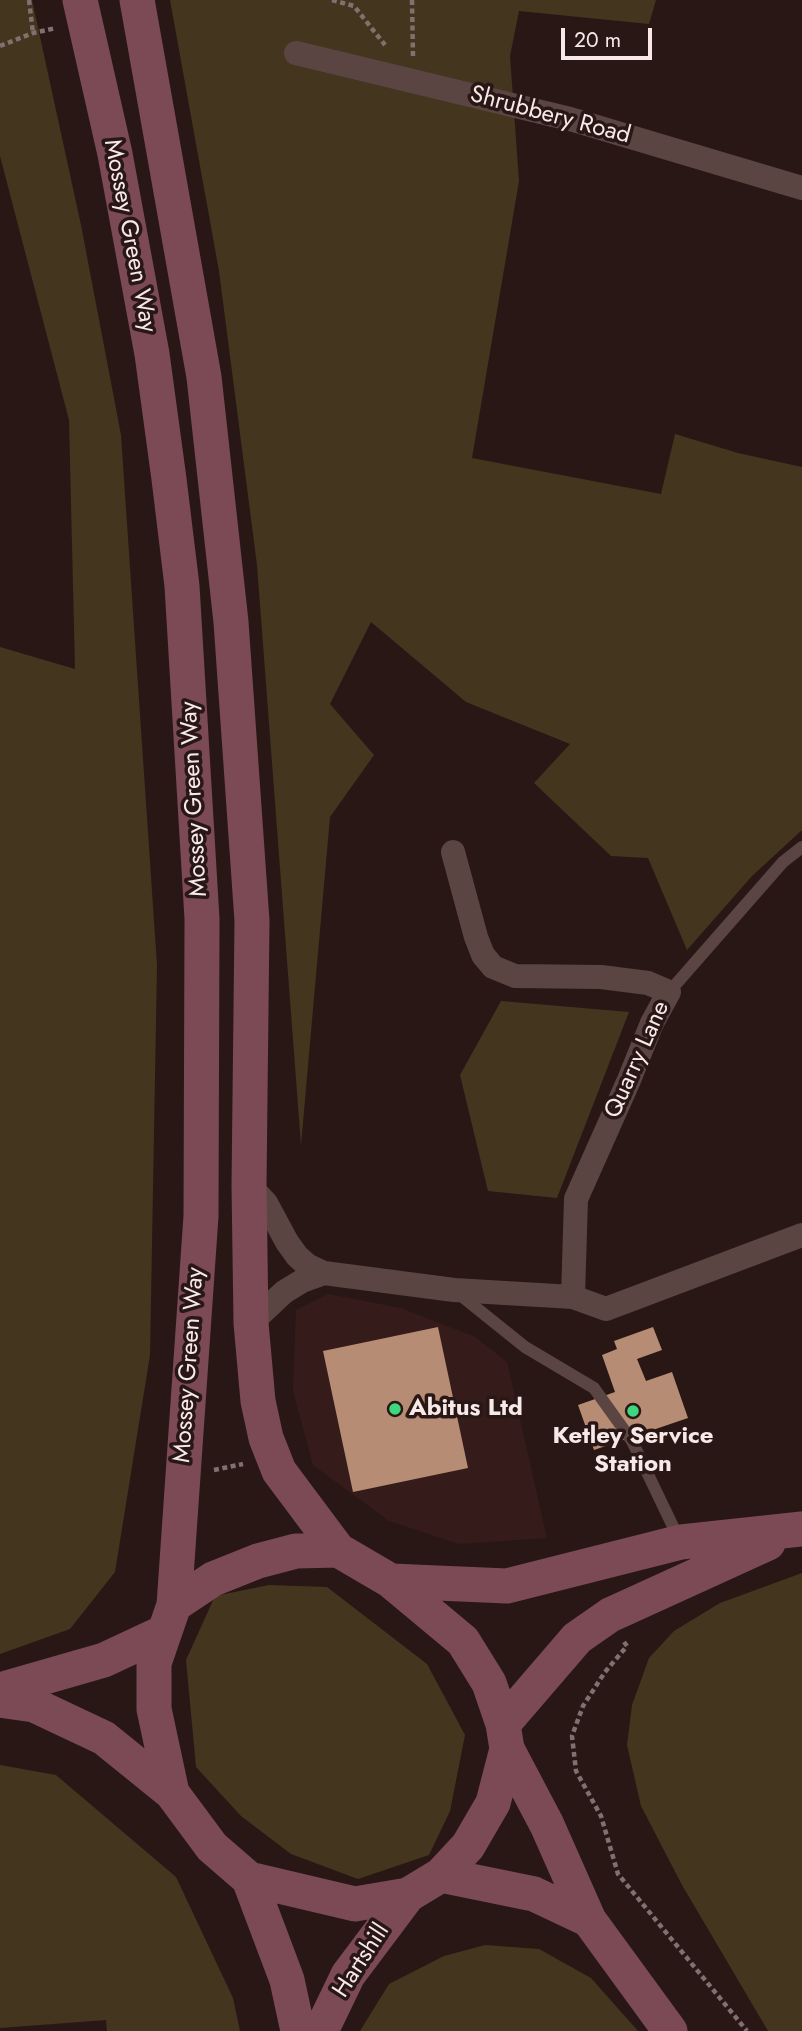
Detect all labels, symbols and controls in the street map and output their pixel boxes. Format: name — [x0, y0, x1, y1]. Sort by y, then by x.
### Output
scale bar — [564, 14, 655, 58]
text: 20 m — [574, 25, 621, 55]
street label: Shrubbery Road — [467, 81, 633, 151]
street label: Mossey Green Way — [96, 137, 162, 335]
street label: Mossey Green Way — [175, 700, 215, 898]
street label: Quarry Lane — [599, 997, 677, 1123]
street label: Mossey Green Way — [169, 1266, 211, 1464]
place label: Abitus Ltd — [409, 1395, 523, 1423]
marker: Abitus Ltd — [387, 1401, 403, 1417]
marker: Ketley Service Station — [625, 1403, 641, 1419]
place label: Ketley Service Station — [552, 1423, 714, 1479]
street label: Hartshill — [328, 1919, 396, 2003]

